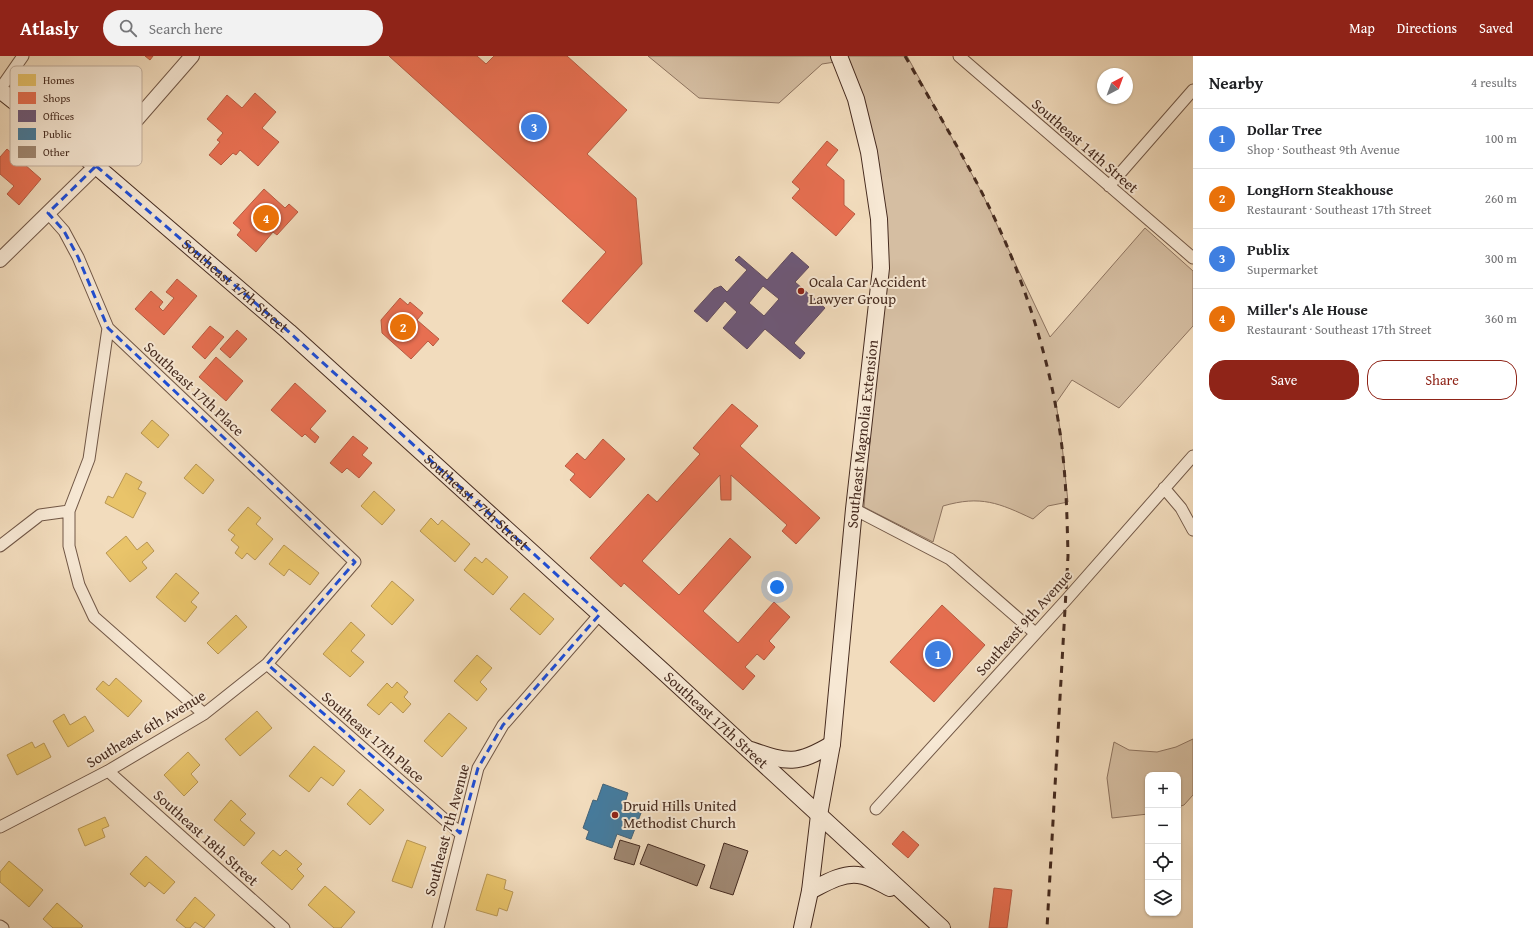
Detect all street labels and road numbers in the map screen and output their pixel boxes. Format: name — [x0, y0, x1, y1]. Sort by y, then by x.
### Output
street label: Southeast 14th Street — [1028, 93, 1144, 198]
street label: Southeast 17th Street — [177, 233, 294, 338]
street label: Southeast 17th Place — [140, 337, 249, 441]
street label: Southeast Magnolia Extension — [841, 338, 883, 529]
street label: Southeast 17th Street — [420, 448, 534, 555]
street label: Southeast 9th Avenue — [970, 565, 1077, 680]
street label: Southeast 17th Street — [660, 666, 774, 774]
street label: Southeast 6th Avenue — [82, 685, 209, 773]
street label: Southeast 17th Place — [317, 686, 429, 787]
street label: Southeast 7th Avenue — [419, 762, 474, 898]
street label: Southeast 18th Street — [149, 785, 264, 891]

